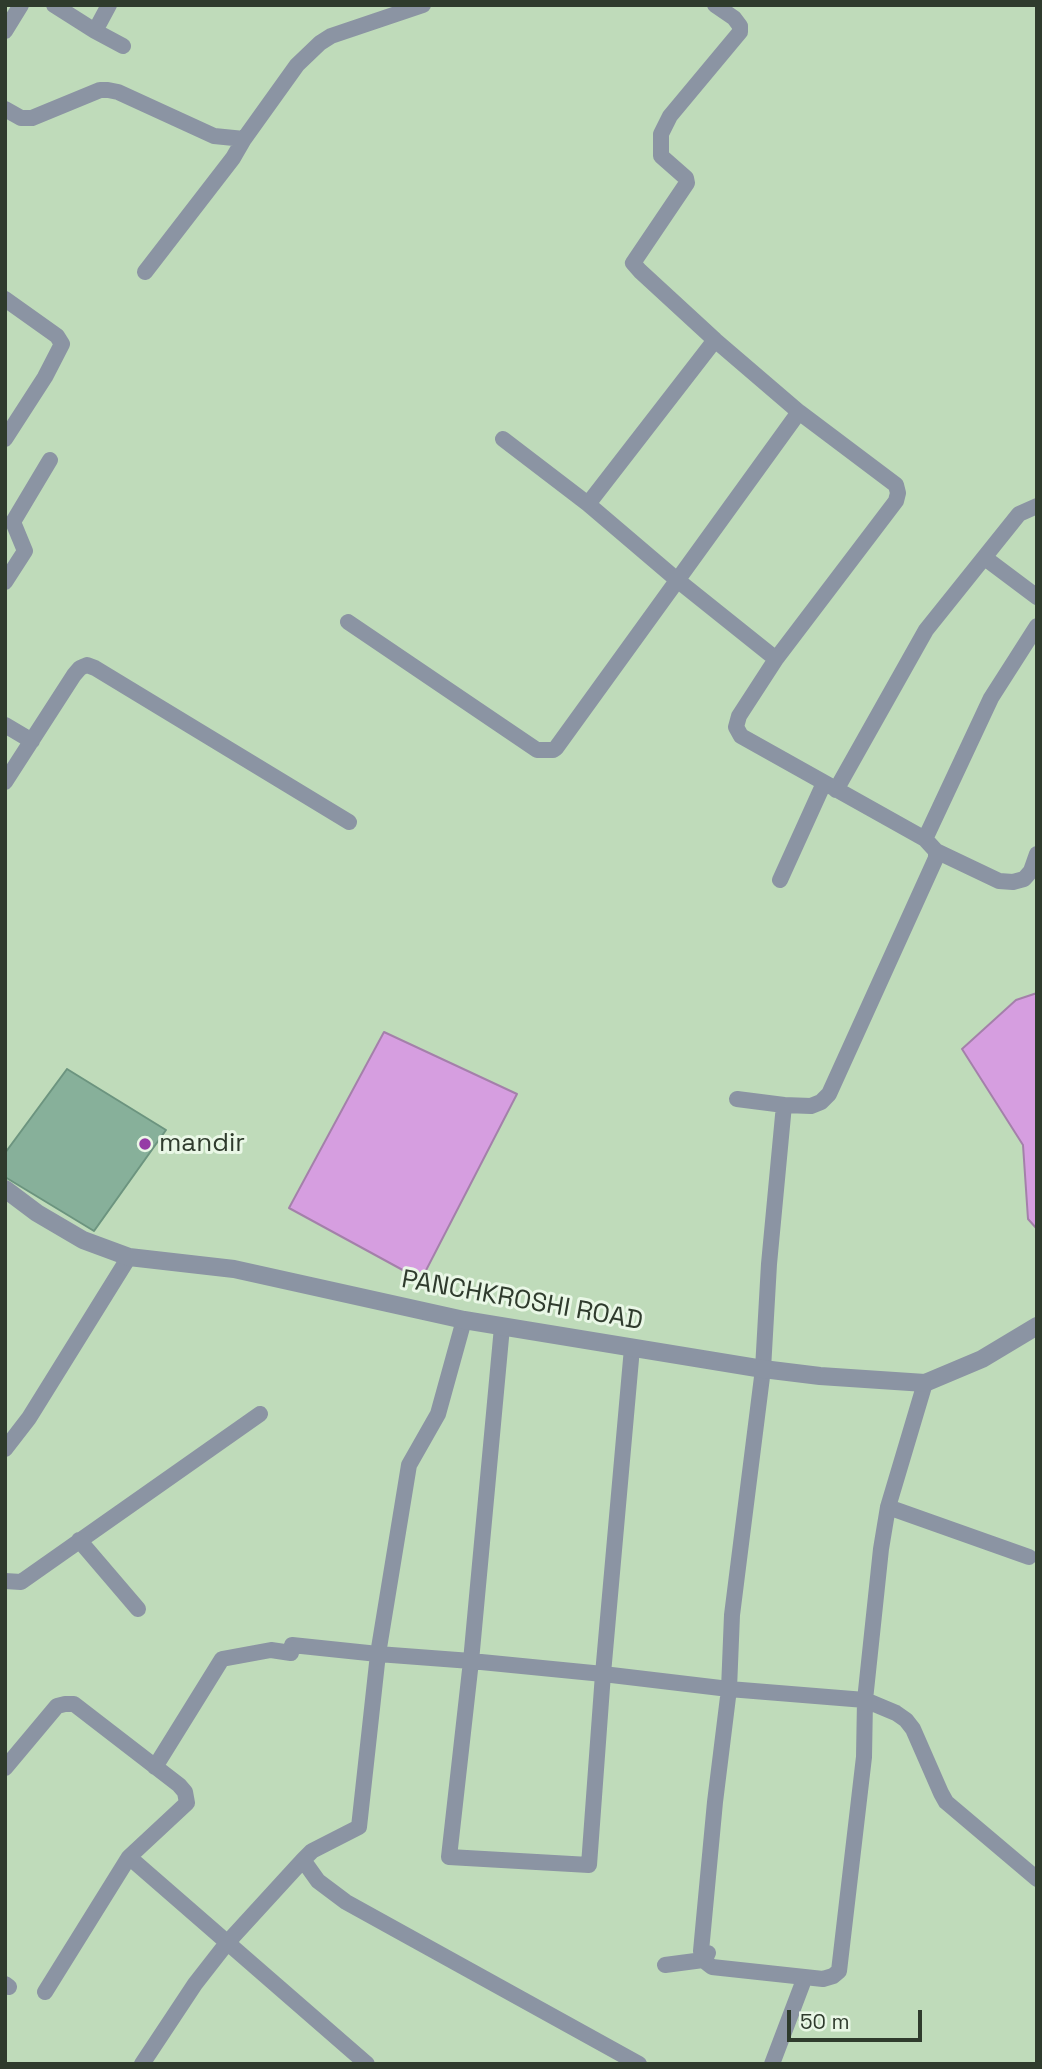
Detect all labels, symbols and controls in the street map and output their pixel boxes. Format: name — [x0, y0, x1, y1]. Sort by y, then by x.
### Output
place label: mandir — [159, 1128, 245, 1160]
marker: mandir — [137, 1136, 153, 1152]
street label: PANCHKROSHI ROAD — [399, 1264, 645, 1338]
scale bar — [790, 1996, 925, 2040]
text: 50 m — [800, 2008, 850, 2035]

